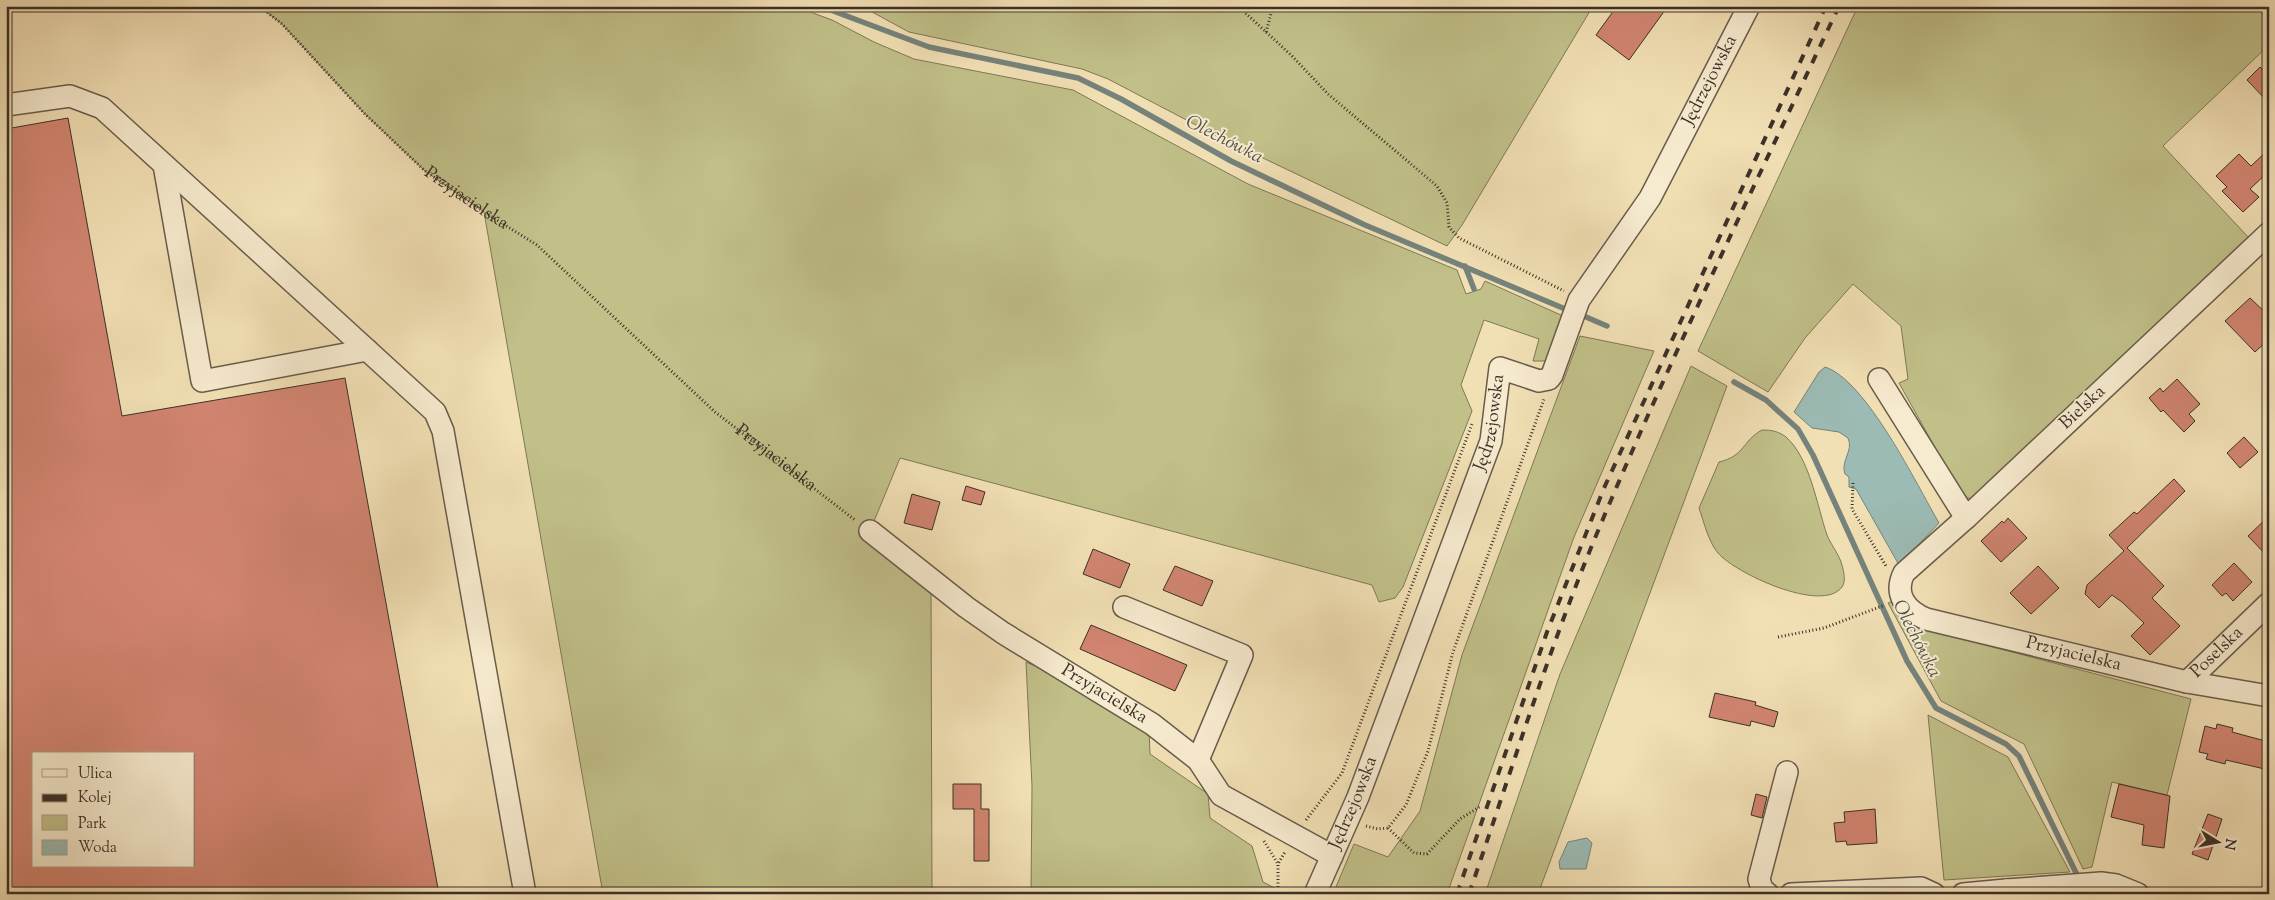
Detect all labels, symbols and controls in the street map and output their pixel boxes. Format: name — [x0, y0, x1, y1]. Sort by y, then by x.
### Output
street label: Jędrzejowska — [1676, 31, 1745, 131]
water label: Olechówka — [1180, 109, 1268, 171]
street label: Przyjacielska — [418, 161, 513, 237]
street label: Jędrzejowska — [1467, 373, 1512, 476]
street label: Bielska — [2054, 380, 2112, 436]
street label: Przyjacielska — [729, 419, 822, 499]
water label: Olechówka — [1885, 595, 1947, 683]
street label: Poselska — [2185, 621, 2250, 685]
street label: Przyjacielska — [2023, 631, 2124, 679]
street label: Przyjacielska — [1056, 658, 1152, 731]
legend — [32, 752, 195, 868]
street label: Jędrzejowska — [1323, 753, 1385, 855]
text: Ulica — [78, 764, 112, 785]
text: Kolej — [78, 788, 111, 809]
text: Park — [78, 814, 107, 835]
north arrow — [2192, 818, 2242, 868]
text: N — [2218, 837, 2240, 851]
text: Woda — [78, 838, 117, 859]

